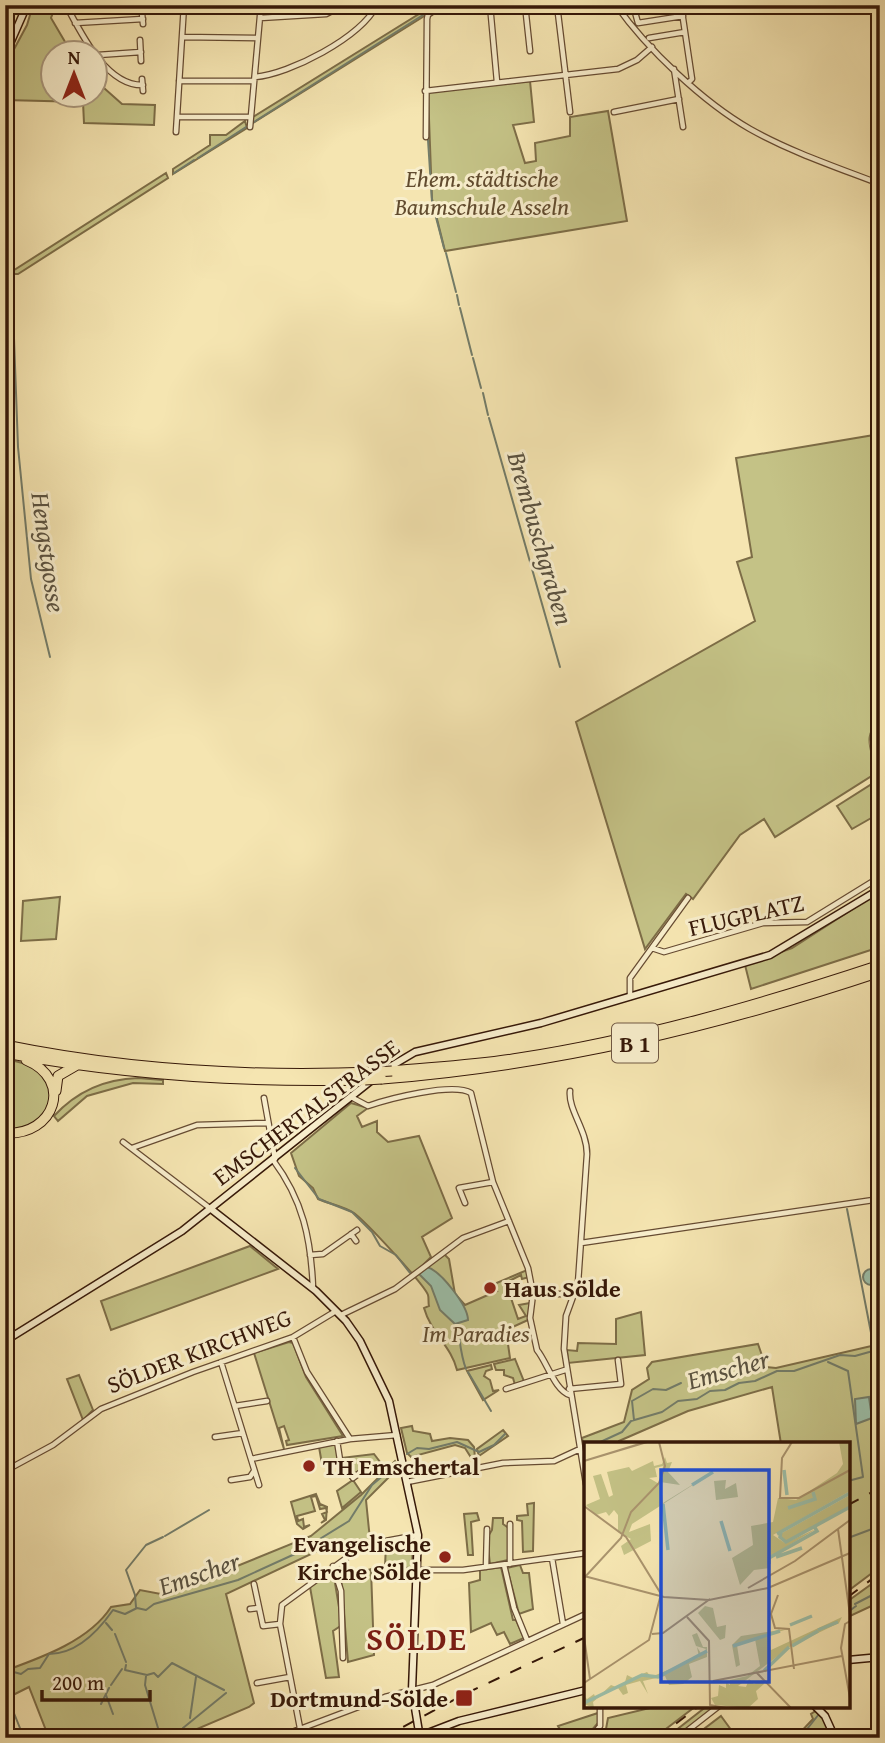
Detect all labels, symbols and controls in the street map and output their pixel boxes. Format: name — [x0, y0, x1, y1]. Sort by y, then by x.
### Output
north arrow — [38, 38, 108, 108]
text: N — [68, 43, 81, 71]
park label: Ehem. städtische Baumschule Asseln — [394, 161, 569, 224]
water label: Brembuschgraben — [497, 446, 584, 629]
water label: Hengstgosse — [21, 488, 77, 615]
street label: FLUGPLATZ — [685, 885, 807, 945]
road number: B 1 — [612, 1024, 658, 1062]
street label: EMSCHERTALSTRASSE — [205, 1030, 407, 1194]
place label: Haus Sölde — [504, 1271, 621, 1306]
marker: Haus Sölde — [482, 1280, 498, 1296]
street label: SÖLDER KIRCHWEG — [102, 1300, 296, 1402]
park label: Im Paradies — [422, 1316, 530, 1351]
water label: Emscher — [681, 1338, 775, 1400]
inset map — [584, 1442, 850, 1708]
place label: TH Emschertal — [323, 1449, 480, 1484]
marker: TH Emschertal — [301, 1458, 317, 1474]
place label: Evangelische Kirche Sölde — [294, 1526, 431, 1589]
water label: Emscher — [152, 1540, 246, 1605]
marker: Evangelische Kirche Sölde — [437, 1549, 453, 1565]
district label: SÖLDE — [366, 1615, 468, 1662]
scale bar — [42, 1659, 150, 1703]
text: 200 m — [52, 1667, 104, 1698]
place label: Dortmund-Sölde — [270, 1681, 448, 1716]
marker: Dortmund-Sölde — [454, 1688, 474, 1708]

